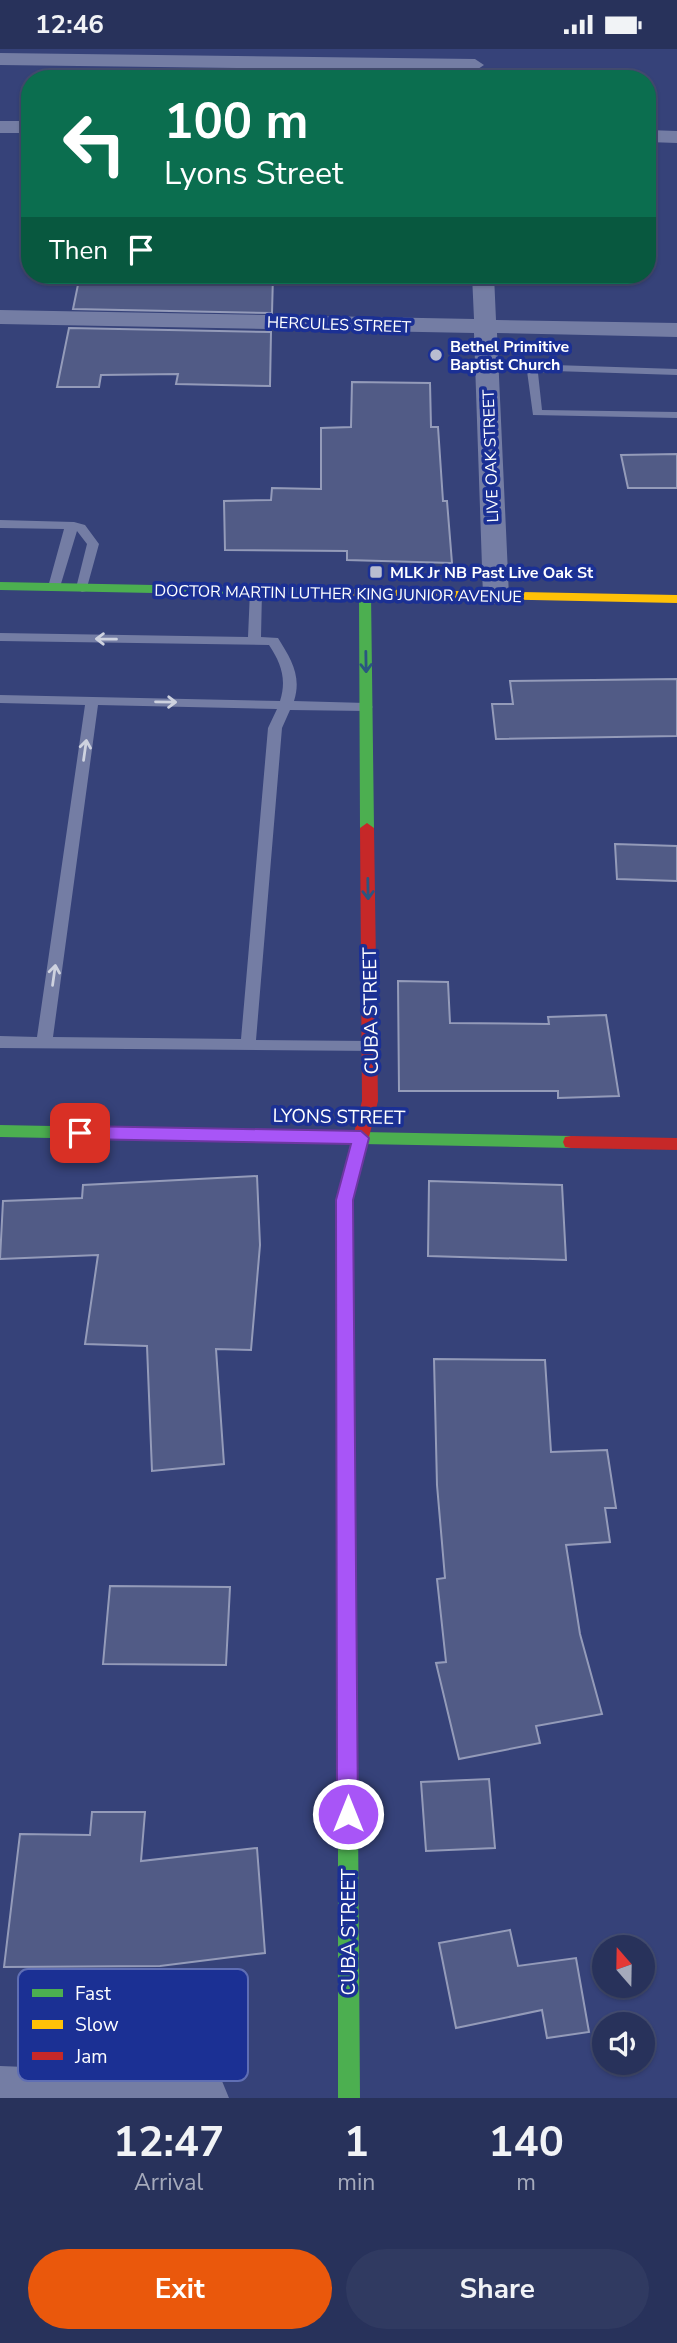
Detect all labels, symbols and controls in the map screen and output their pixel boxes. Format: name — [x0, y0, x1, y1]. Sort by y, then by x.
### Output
text: 12:46 — [35, 7, 104, 42]
text: 100 m — [164, 88, 308, 155]
icon: left — [49, 98, 140, 189]
text: Lyons Street — [164, 152, 343, 195]
icon: arrive — [122, 231, 160, 269]
text: Then — [49, 233, 108, 268]
street label: HERCULES STREET — [266, 311, 412, 339]
place label: Bethel Primitive Baptist Church — [450, 336, 569, 376]
marker: Bethel Primitive Baptist Church — [428, 347, 444, 363]
street label: LIVE OAK STREET — [478, 389, 504, 523]
place label: MLK Jr NB Past Live Oak St — [390, 562, 594, 584]
marker: MLK Jr NB Past Live Oak St — [368, 564, 384, 580]
street label: DOCTOR MARTIN LUTHER KING JUNIOR AVENUE — [154, 580, 522, 608]
one-way arrow — [95, 632, 118, 645]
one-way arrow — [359, 650, 372, 673]
one-way arrow — [154, 695, 177, 709]
one-way arrow — [79, 739, 92, 762]
one-way arrow — [361, 878, 375, 901]
street label: CUBA STREET — [357, 947, 385, 1075]
one-way arrow — [48, 965, 61, 987]
pin — [50, 1103, 110, 1163]
street label: LYONS STREET — [272, 1103, 406, 1131]
icon: arrive — [61, 1114, 99, 1152]
position arrow — [311, 1777, 385, 1851]
street label: CUBA STREET — [336, 1868, 362, 1995]
north arrow — [592, 1935, 654, 1999]
map controls — [592, 1935, 655, 2075]
legend — [18, 1969, 248, 2081]
text: Fast — [75, 1981, 111, 2007]
text: Slow — [75, 2012, 119, 2038]
button: sound — [592, 2012, 655, 2075]
text: Jam — [74, 2044, 108, 2070]
text: 12:47 — [113, 2114, 224, 2171]
text: 1 — [344, 2114, 369, 2171]
text: 140 — [488, 2114, 564, 2171]
text: Arrival — [134, 2167, 203, 2198]
text: min — [337, 2167, 375, 2198]
text: m — [516, 2167, 536, 2198]
button: Exit — [28, 2249, 332, 2329]
button: Share — [346, 2249, 649, 2329]

